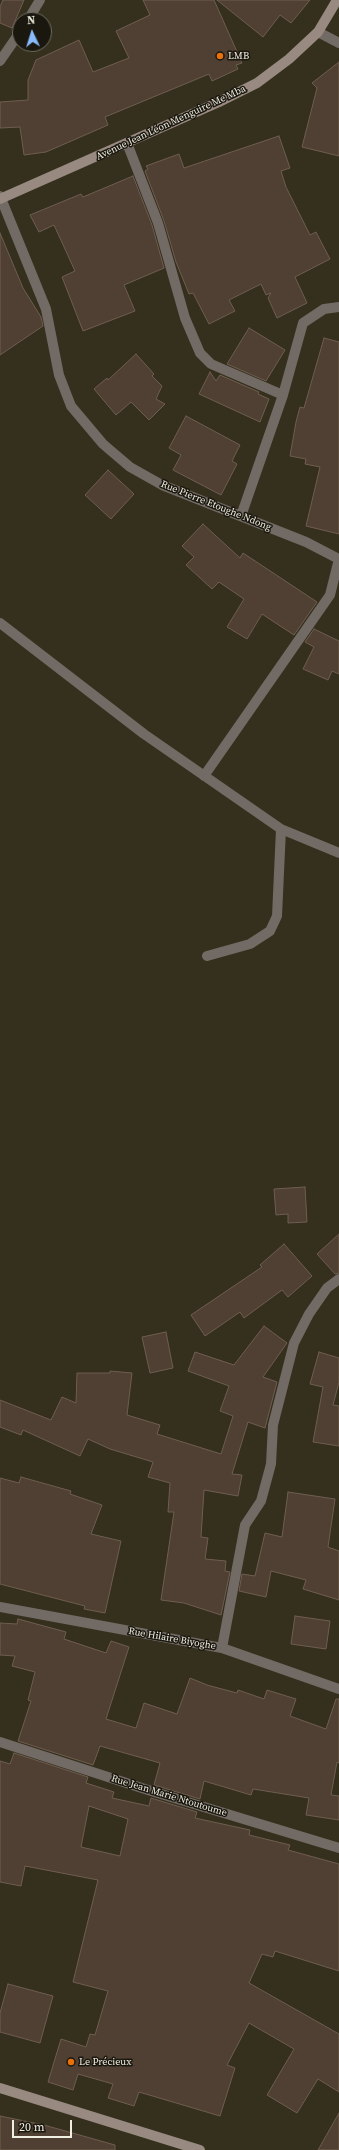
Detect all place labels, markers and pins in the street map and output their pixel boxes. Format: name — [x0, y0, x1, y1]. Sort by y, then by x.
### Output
place label: LMB — [228, 50, 249, 62]
marker: LMB — [215, 51, 225, 61]
place label: Le Précieux — [79, 2056, 131, 2068]
marker: Le Précieux — [66, 2057, 76, 2067]

